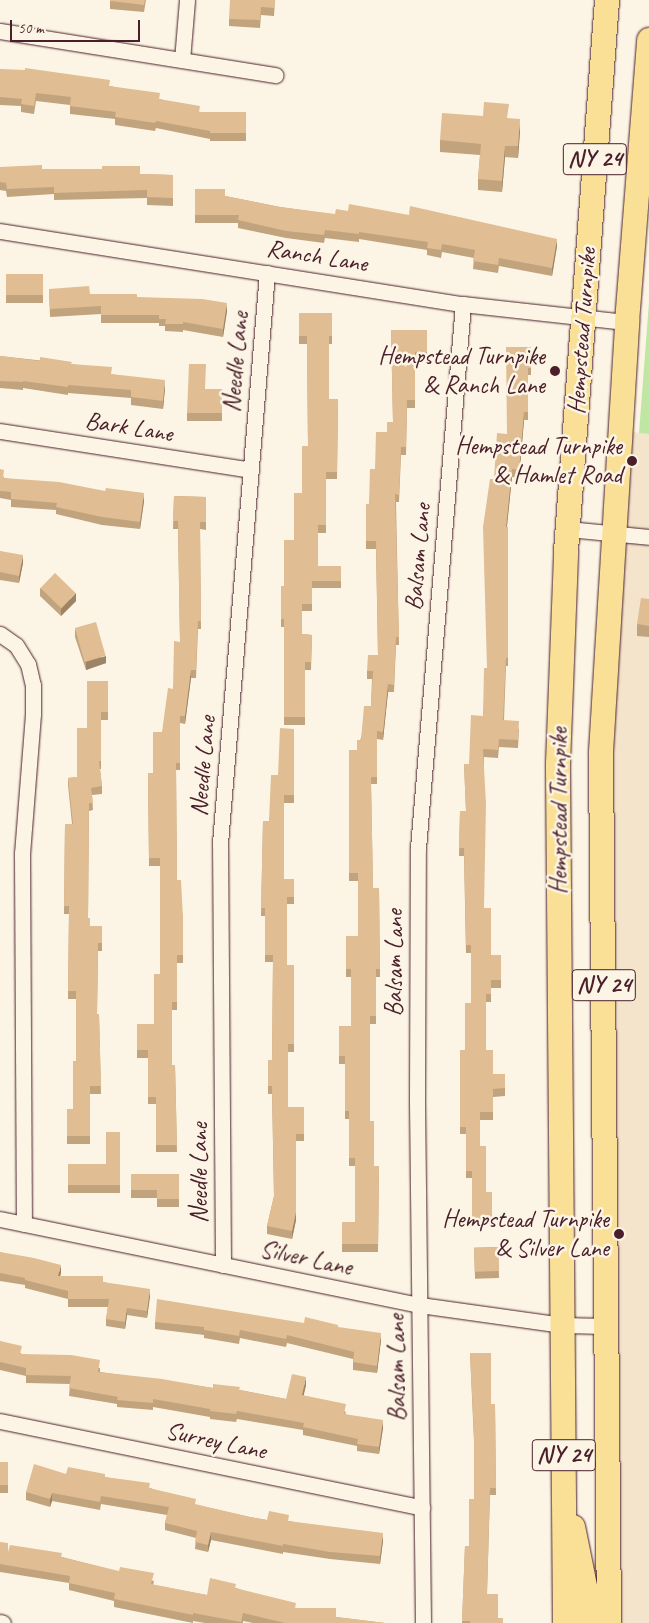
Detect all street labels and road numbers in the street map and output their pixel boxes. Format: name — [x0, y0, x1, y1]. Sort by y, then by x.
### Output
road number: NY 24 — [562, 138, 628, 180]
street label: Ranch Lane — [264, 233, 370, 279]
street label: Hempstead Turnpike — [561, 247, 603, 415]
street label: Needle Lane — [217, 311, 255, 413]
street label: Bark Lane — [83, 405, 175, 449]
street label: Balsam Lane — [398, 502, 438, 612]
street label: Needle Lane — [184, 715, 222, 817]
street label: Hempstead Turnpike — [544, 728, 574, 894]
street label: Balsam Lane — [379, 909, 409, 1017]
road number: NY 24 — [572, 964, 636, 1006]
street label: Needle Lane — [184, 1123, 214, 1223]
street label: Silver Lane — [257, 1234, 355, 1282]
street label: Balsam Lane — [381, 1314, 413, 1422]
street label: Surrey Lane — [163, 1416, 269, 1466]
road number: NY 24 — [532, 1434, 596, 1476]

